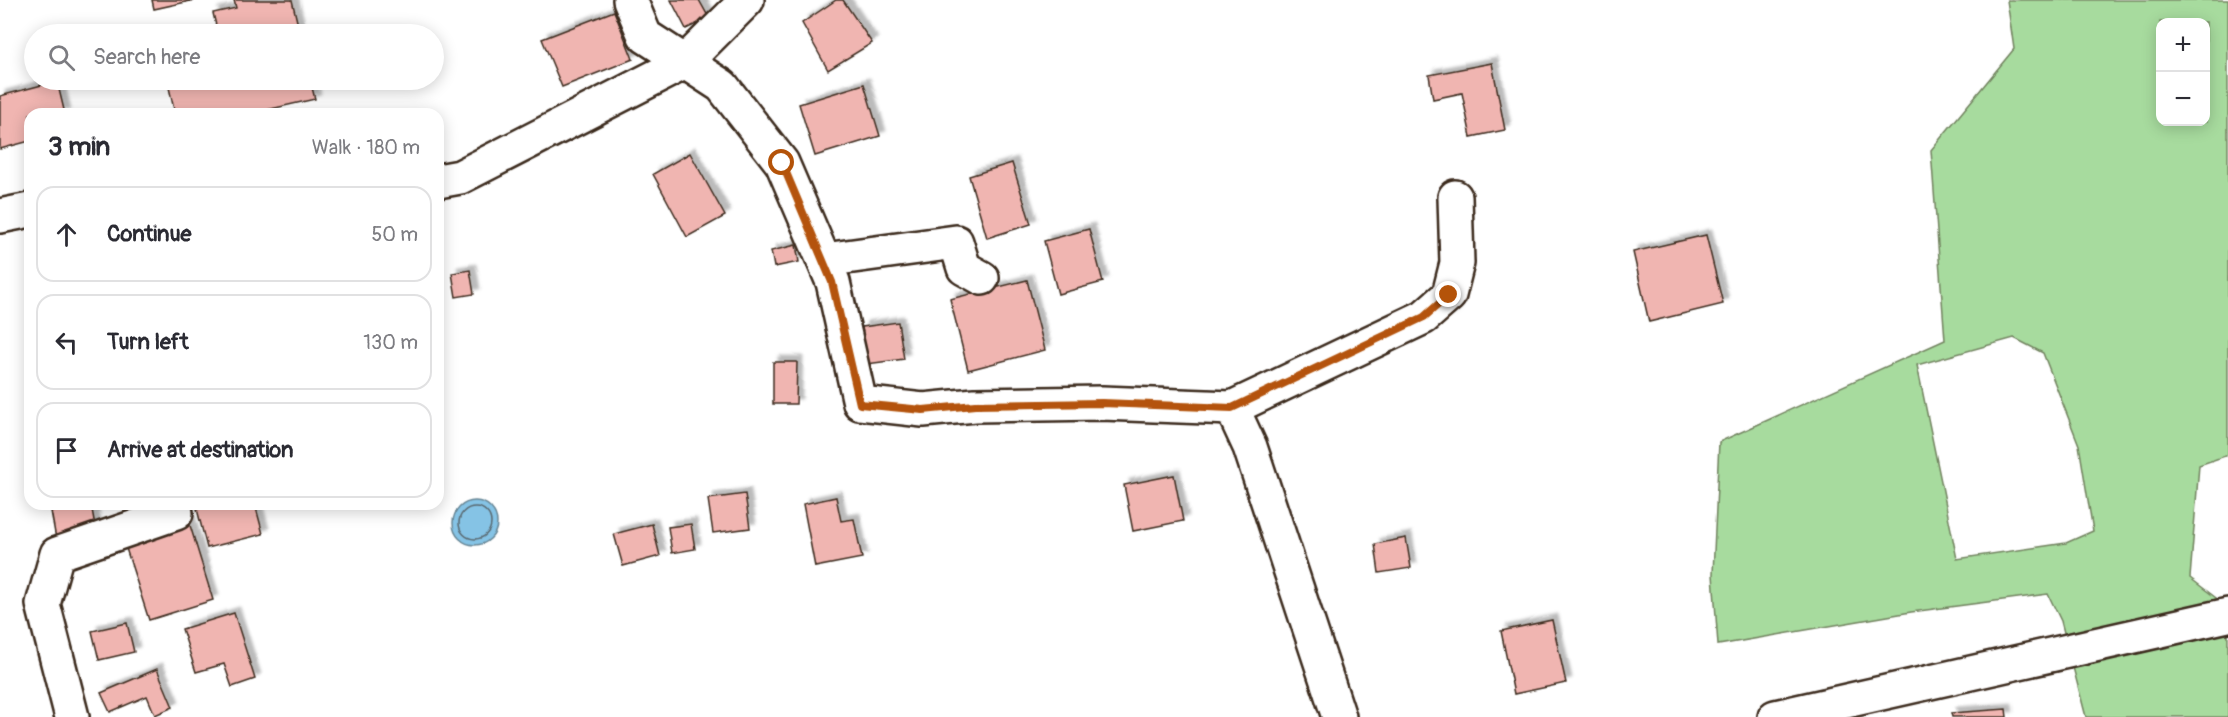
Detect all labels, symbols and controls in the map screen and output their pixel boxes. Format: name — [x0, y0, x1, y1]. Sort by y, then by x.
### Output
map controls — [2156, 18, 2210, 126]
button: + — [2156, 18, 2210, 72]
search box — [24, 24, 444, 90]
icon: search — [45, 41, 78, 74]
text: Search here — [93, 43, 200, 71]
button: − — [2156, 72, 2210, 126]
text: 3 min — [48, 131, 110, 163]
text: Walk · 180 m — [312, 135, 420, 160]
route start — [768, 149, 794, 175]
icon: ahead — [50, 218, 83, 251]
text: Continue — [107, 220, 191, 248]
text: 50 m — [371, 222, 418, 247]
route end — [1435, 281, 1461, 307]
icon: left — [50, 326, 83, 359]
text: Turn left — [107, 328, 189, 356]
text: 130 m — [363, 330, 418, 355]
icon: arrive — [50, 434, 83, 467]
text: Arrive at destination — [107, 436, 293, 464]

